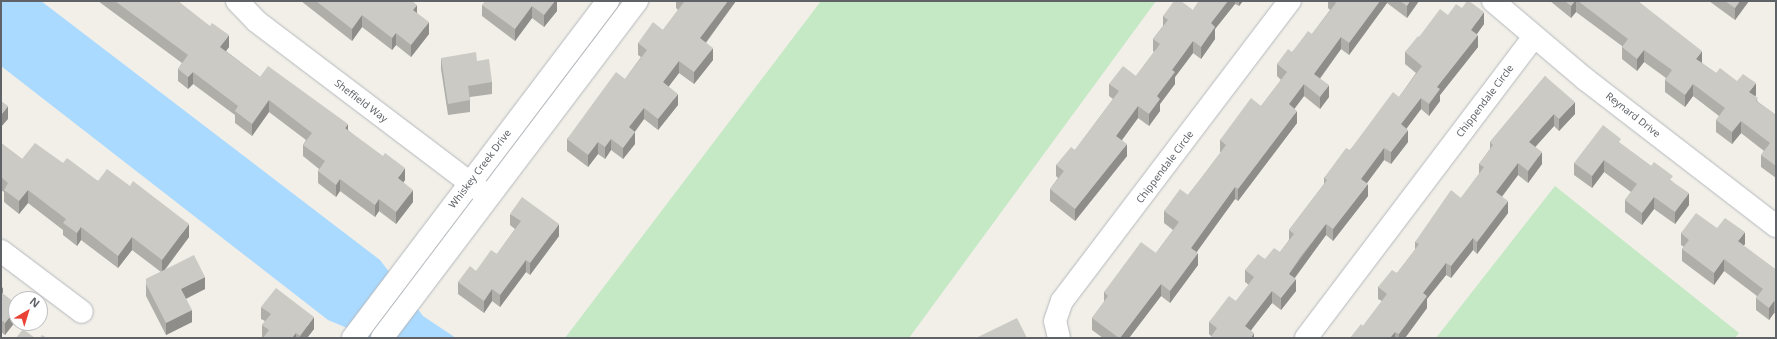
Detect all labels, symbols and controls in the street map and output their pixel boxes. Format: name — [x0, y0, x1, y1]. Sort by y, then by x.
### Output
street label: Chippendale Circle — [1454, 62, 1516, 140]
street label: Sheffield Way — [332, 77, 390, 125]
street label: Reynard Drive — [1603, 90, 1663, 140]
street label: Whiskey Creek Drive — [446, 127, 514, 211]
street label: Chippendale Circle — [1134, 128, 1196, 206]
north arrow — [8, 291, 48, 331]
text: N — [27, 293, 43, 311]

